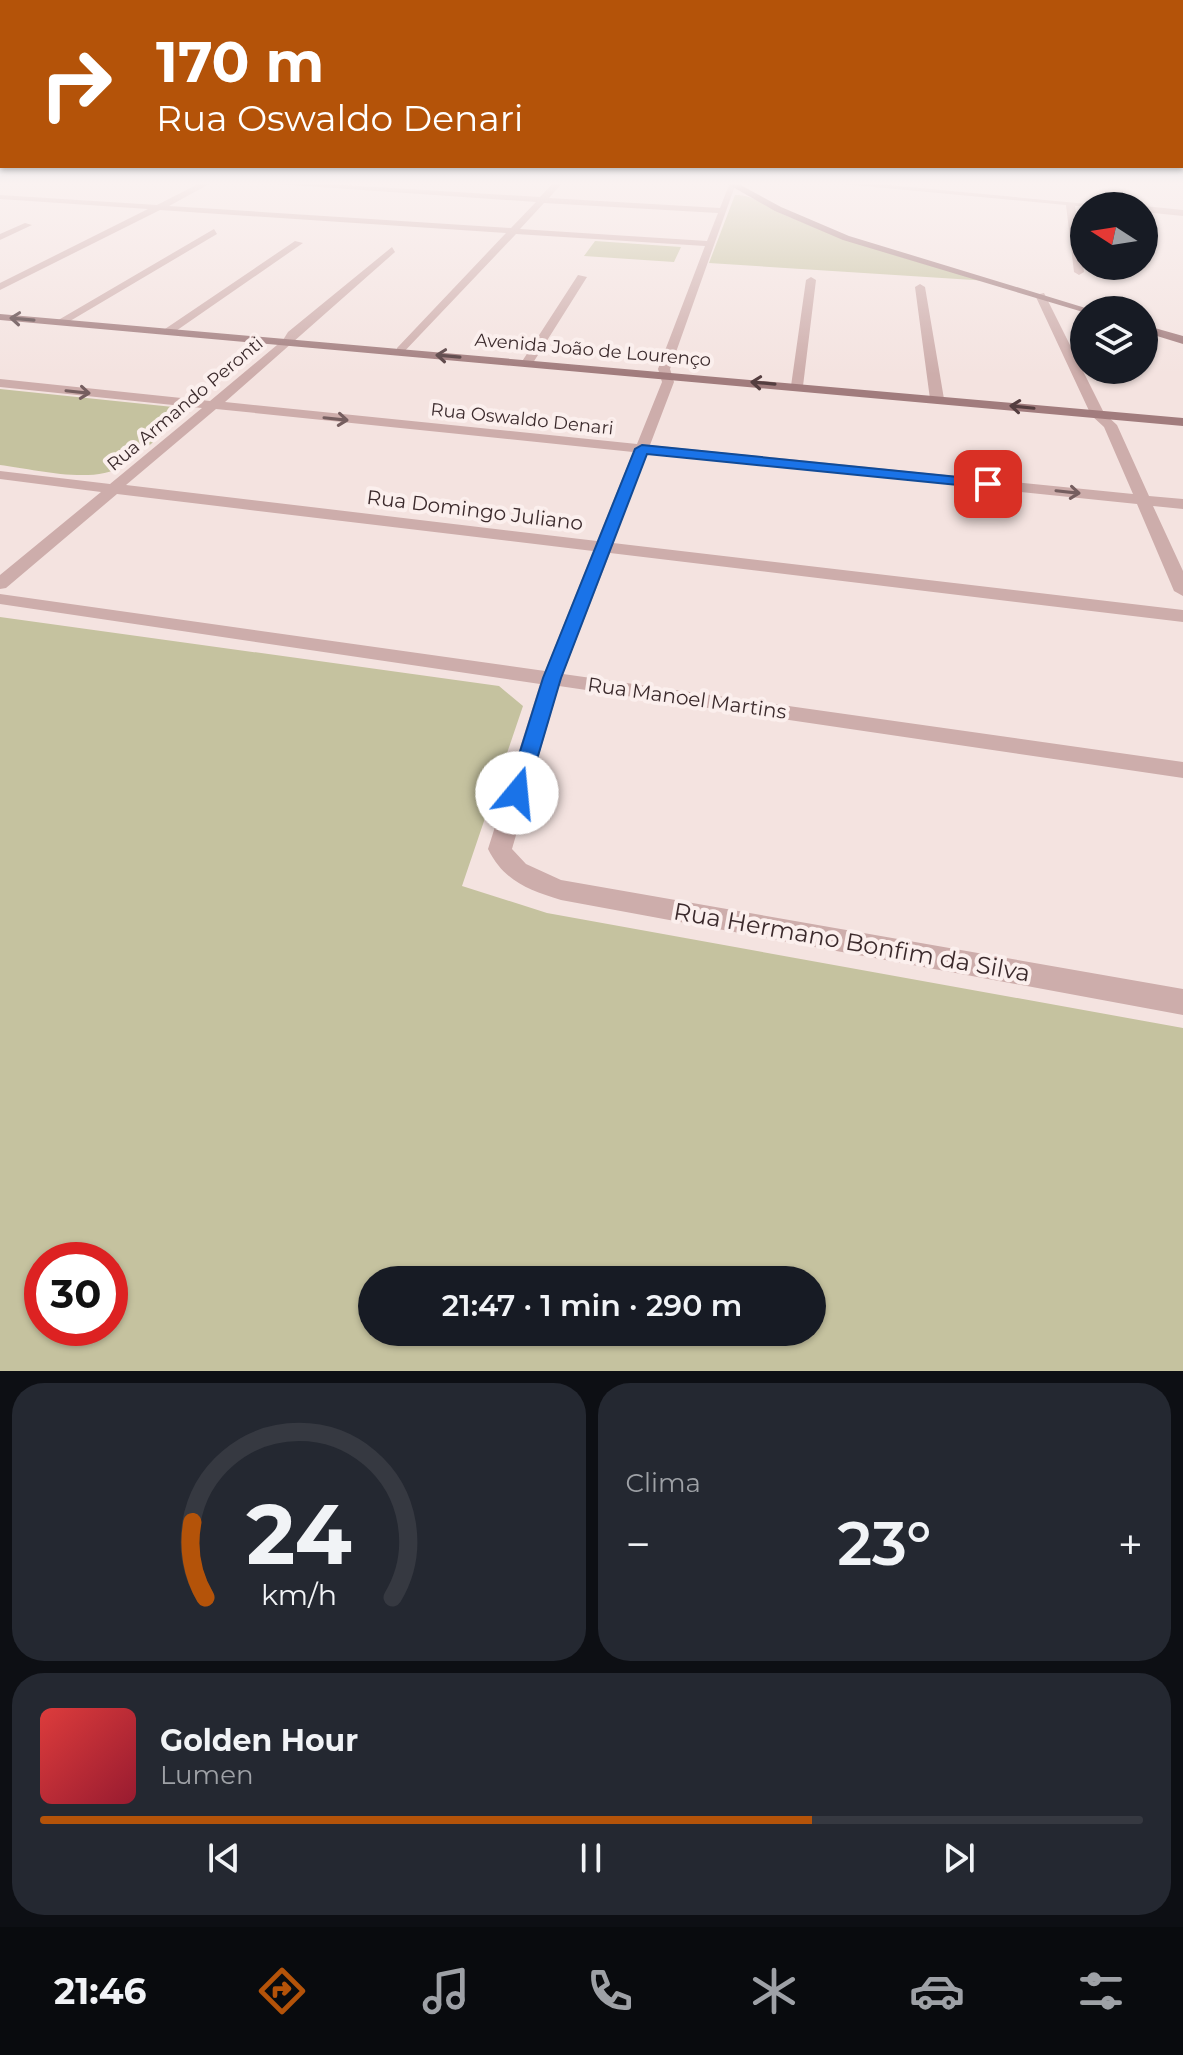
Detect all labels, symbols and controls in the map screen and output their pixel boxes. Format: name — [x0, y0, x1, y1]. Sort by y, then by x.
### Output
text: 170 m — [156, 28, 324, 96]
icon: right — [24, 32, 128, 136]
text: Rua Oswaldo Denari — [156, 96, 523, 140]
north arrow — [1070, 192, 1158, 280]
map controls — [1070, 192, 1158, 384]
button: layers — [1070, 296, 1158, 384]
one-way arrow — [9, 311, 36, 326]
street label: Avenida João de Lourenço — [474, 329, 712, 371]
street label: Rua Armando Peronti — [103, 332, 267, 476]
one-way arrow — [435, 348, 462, 363]
one-way arrow — [750, 375, 777, 390]
one-way arrow — [64, 384, 90, 399]
street label: Rua Oswaldo Denari — [429, 398, 615, 440]
one-way arrow — [1009, 400, 1036, 415]
one-way arrow — [322, 411, 349, 426]
pin — [954, 450, 1022, 518]
icon: arrive — [966, 462, 1010, 506]
street label: Rua Domingo Juliano — [366, 485, 584, 535]
one-way arrow — [1054, 485, 1081, 500]
street label: Rua Manoel Martins — [586, 672, 788, 724]
position arrow — [475, 751, 559, 835]
street label: Rua Hermano Bonfim da Silva — [672, 896, 1032, 988]
speed limit sign: 30 — [24, 1242, 128, 1346]
text: 21:47 · 1 min · 290 m — [442, 1287, 742, 1324]
text: Clima — [626, 1467, 701, 1499]
text: 24 — [246, 1483, 352, 1585]
text: 23° — [837, 1507, 931, 1580]
text: − — [626, 1517, 651, 1571]
text: + — [1118, 1517, 1143, 1571]
text: km/h — [261, 1577, 337, 1612]
text: Golden Hour — [160, 1722, 358, 1759]
text: Lumen — [160, 1759, 253, 1791]
icon: previous — [202, 1836, 246, 1880]
icon: pause — [569, 1836, 613, 1880]
icon: next — [937, 1836, 981, 1880]
icon: directions — [254, 1963, 310, 2019]
icon: music — [418, 1963, 474, 2019]
icon: phone — [582, 1963, 638, 2019]
icon: climate — [746, 1963, 802, 2019]
icon: car — [909, 1963, 965, 2019]
icon: filters — [1073, 1963, 1129, 2019]
text: 21:46 — [54, 1969, 146, 2013]

